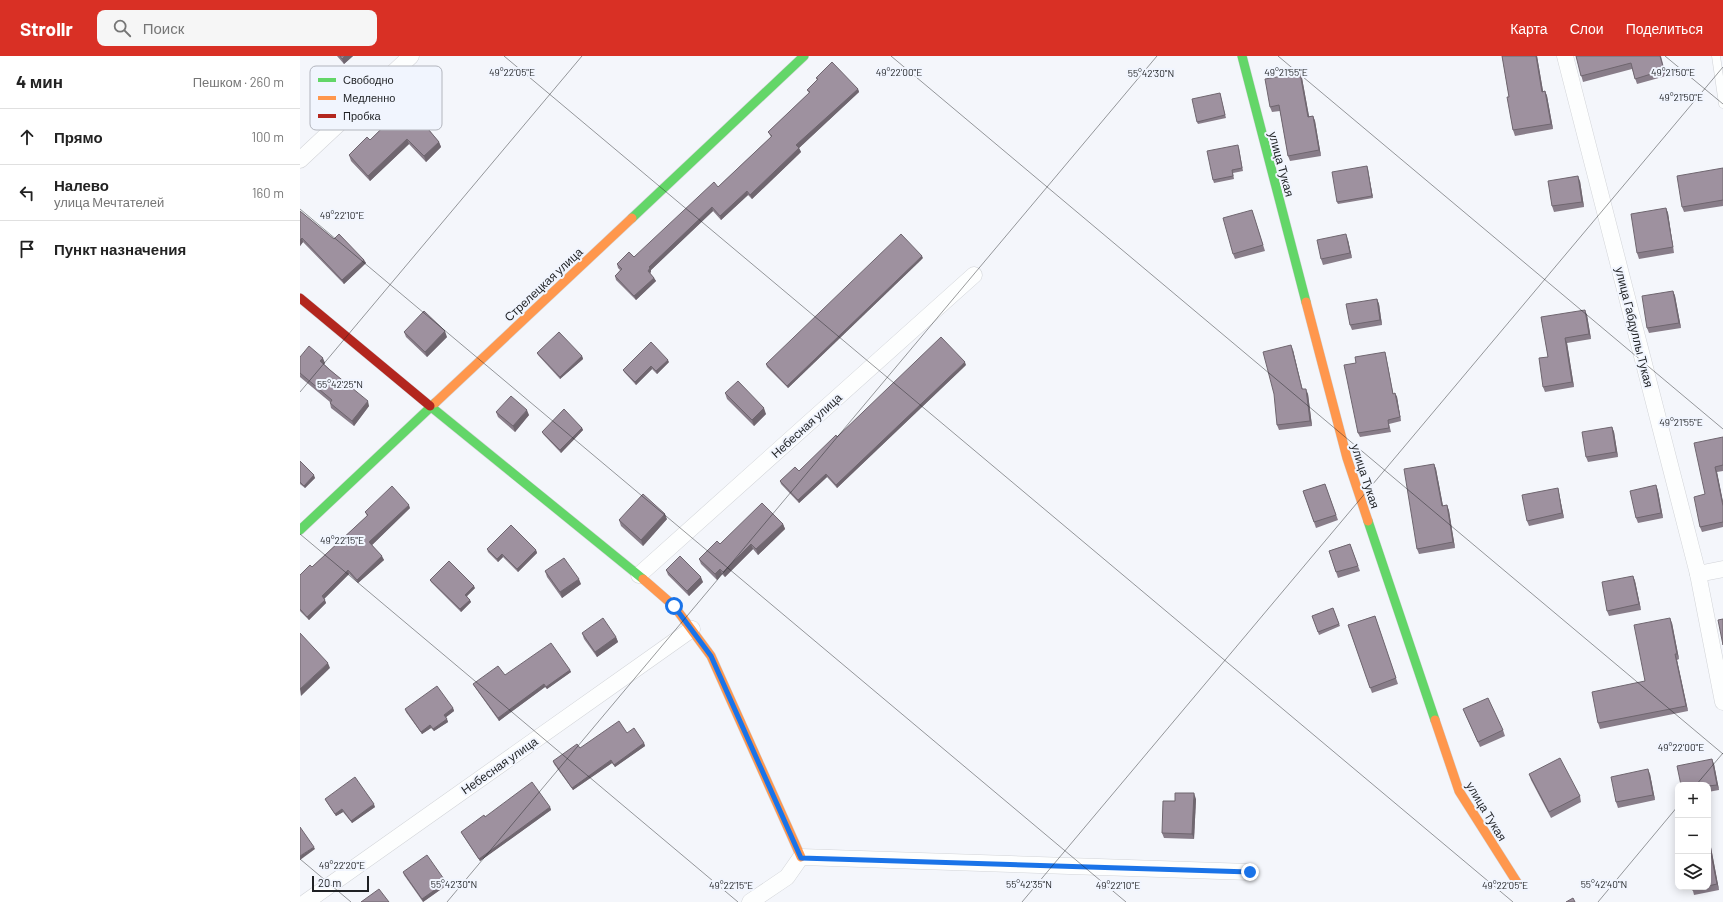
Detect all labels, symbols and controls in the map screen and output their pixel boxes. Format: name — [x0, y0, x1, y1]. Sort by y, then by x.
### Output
search box — [97, 10, 377, 46]
text: Strollr — [20, 17, 73, 40]
icon: search — [111, 17, 133, 39]
text: Поиск — [143, 19, 184, 37]
text: Карта — [1510, 20, 1548, 37]
text: Слои — [1570, 20, 1604, 37]
text: Поделиться — [1626, 20, 1703, 37]
legend — [310, 66, 442, 130]
text: 49°22'05"E — [489, 66, 535, 78]
text: 49°22'00"E — [876, 66, 922, 78]
text: 49°21'55"E — [1264, 66, 1308, 78]
text: 49°21'50"E — [1651, 66, 1695, 78]
text: 55°42'30"N — [1128, 67, 1174, 79]
text: 4 мин — [16, 71, 63, 91]
text: Свободно — [343, 73, 394, 86]
text: Пешком · 260 m — [193, 74, 284, 90]
text: Медленно — [343, 91, 395, 104]
text: 49°21'50"E — [1659, 91, 1703, 103]
text: Пробка — [343, 109, 381, 122]
icon: ahead — [16, 126, 38, 148]
text: Прямо — [54, 128, 103, 146]
text: 100 m — [251, 129, 284, 145]
street label: улица Тукая — [1266, 130, 1297, 198]
text: Налево — [54, 176, 109, 194]
icon: left — [16, 182, 38, 204]
text: 160 m — [252, 185, 284, 201]
text: улица Мечтателей — [54, 194, 164, 210]
text: 49°22'10"E — [320, 209, 364, 221]
icon: arrive — [16, 238, 38, 260]
text: Пункт назначения — [54, 240, 186, 258]
street label: Стрелецкая улица — [501, 244, 586, 325]
street label: улица Габдуллы Тукая — [1612, 265, 1657, 389]
text: 55°42'25"N — [317, 378, 363, 390]
street label: Небесная улица — [768, 390, 845, 461]
text: 49°21'55"E — [1659, 416, 1703, 428]
street label: улица Тукая — [1348, 442, 1383, 510]
text: 49°22'15"E — [320, 534, 364, 546]
route start — [665, 597, 683, 615]
street label: Небесная улица — [458, 733, 541, 797]
text: 49°22'00"E — [1658, 741, 1704, 753]
street label: улица Тукая — [1463, 779, 1510, 844]
map controls — [1675, 782, 1711, 890]
button: + — [1675, 782, 1711, 818]
button: − — [1675, 818, 1711, 854]
button: layers — [1675, 854, 1711, 890]
text: 49°22'20"E — [319, 859, 365, 871]
route end — [1241, 863, 1259, 881]
scale bar — [312, 874, 369, 893]
text: 20 m — [318, 876, 341, 889]
text: 55°42'30"N — [431, 878, 477, 890]
text: 55°42'35"N — [1006, 878, 1052, 890]
text: 55°42'40"N — [1581, 878, 1627, 890]
text: 49°22'15"E — [709, 879, 753, 891]
text: 49°22'10"E — [1096, 879, 1140, 891]
text: 49°22'05"E — [1482, 879, 1528, 891]

